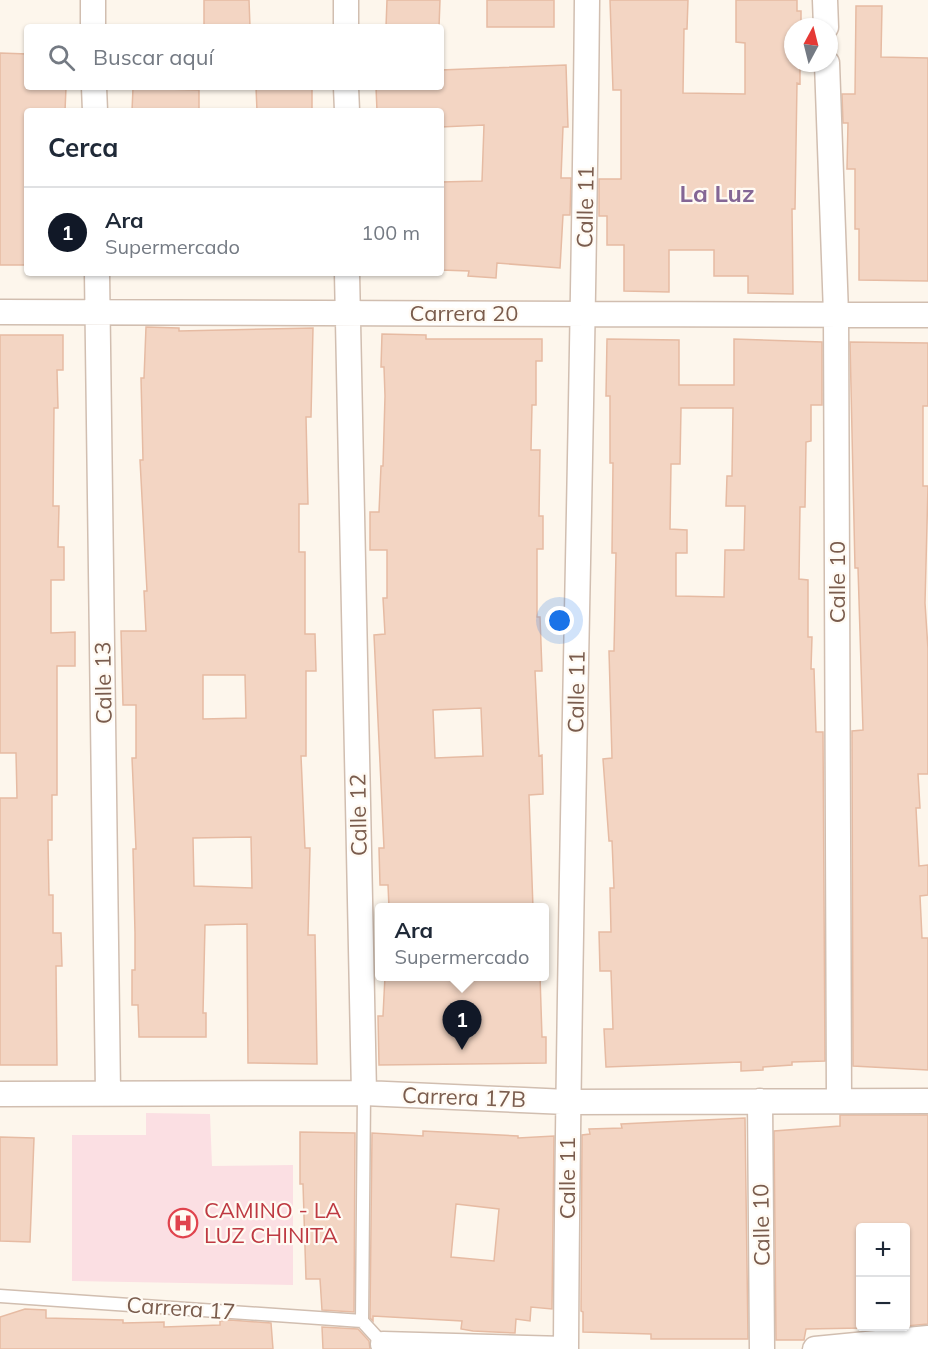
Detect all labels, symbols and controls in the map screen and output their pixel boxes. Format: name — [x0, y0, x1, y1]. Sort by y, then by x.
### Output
north arrow — [784, 18, 838, 72]
search box — [24, 24, 444, 90]
icon: search — [45, 41, 78, 74]
text: Buscar aquí — [93, 43, 214, 71]
text: Cerca — [48, 131, 118, 164]
street label: Calle 11 — [570, 166, 600, 248]
district label: La Luz — [679, 178, 755, 208]
text: Ara — [105, 206, 144, 234]
text: 1 — [62, 220, 74, 245]
text: 100 m — [361, 220, 420, 245]
text: Supermercado — [105, 234, 240, 259]
street label: Carrera 20 — [410, 299, 518, 327]
street label: Calle 10 — [823, 541, 851, 623]
your location — [545, 606, 574, 635]
street label: Calle 13 — [88, 642, 118, 724]
street label: Calle 11 — [561, 651, 591, 733]
street label: Calle 12 — [343, 774, 373, 856]
popup — [375, 903, 549, 981]
text: Ara — [395, 916, 433, 944]
text: Supermercado — [395, 944, 529, 969]
pin: 1 — [442, 1000, 482, 1050]
street label: Carrera 17B — [402, 1081, 526, 1113]
street label: Calle 11 — [553, 1137, 581, 1219]
street label: Calle 10 — [746, 1184, 776, 1266]
place label: CAMINO - LA LUZ CHINITA — [204, 1196, 341, 1249]
hospital icon: CAMINO - LA LUZ CHINITA — [167, 1207, 199, 1239]
map controls — [856, 1223, 910, 1331]
button: + — [856, 1223, 910, 1277]
button: − — [856, 1277, 910, 1331]
street label: Carrera 17 — [126, 1290, 236, 1326]

